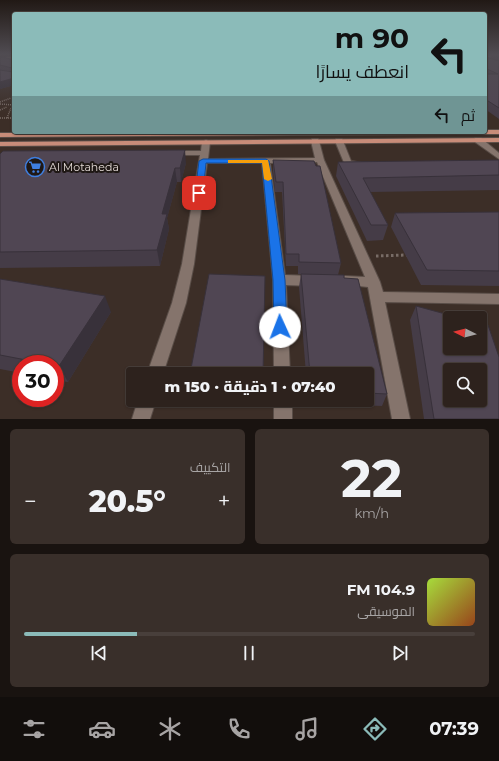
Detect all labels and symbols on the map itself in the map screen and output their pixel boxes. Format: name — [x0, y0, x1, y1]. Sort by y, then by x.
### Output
supermarket icon: Al Motaheda — [24, 156, 46, 178]
place label: Al Motaheda — [49, 160, 119, 174]
pin — [182, 176, 216, 210]
position arrow — [259, 306, 301, 348]
north arrow — [443, 311, 487, 355]
speed limit sign: 30 — [12, 355, 64, 407]

